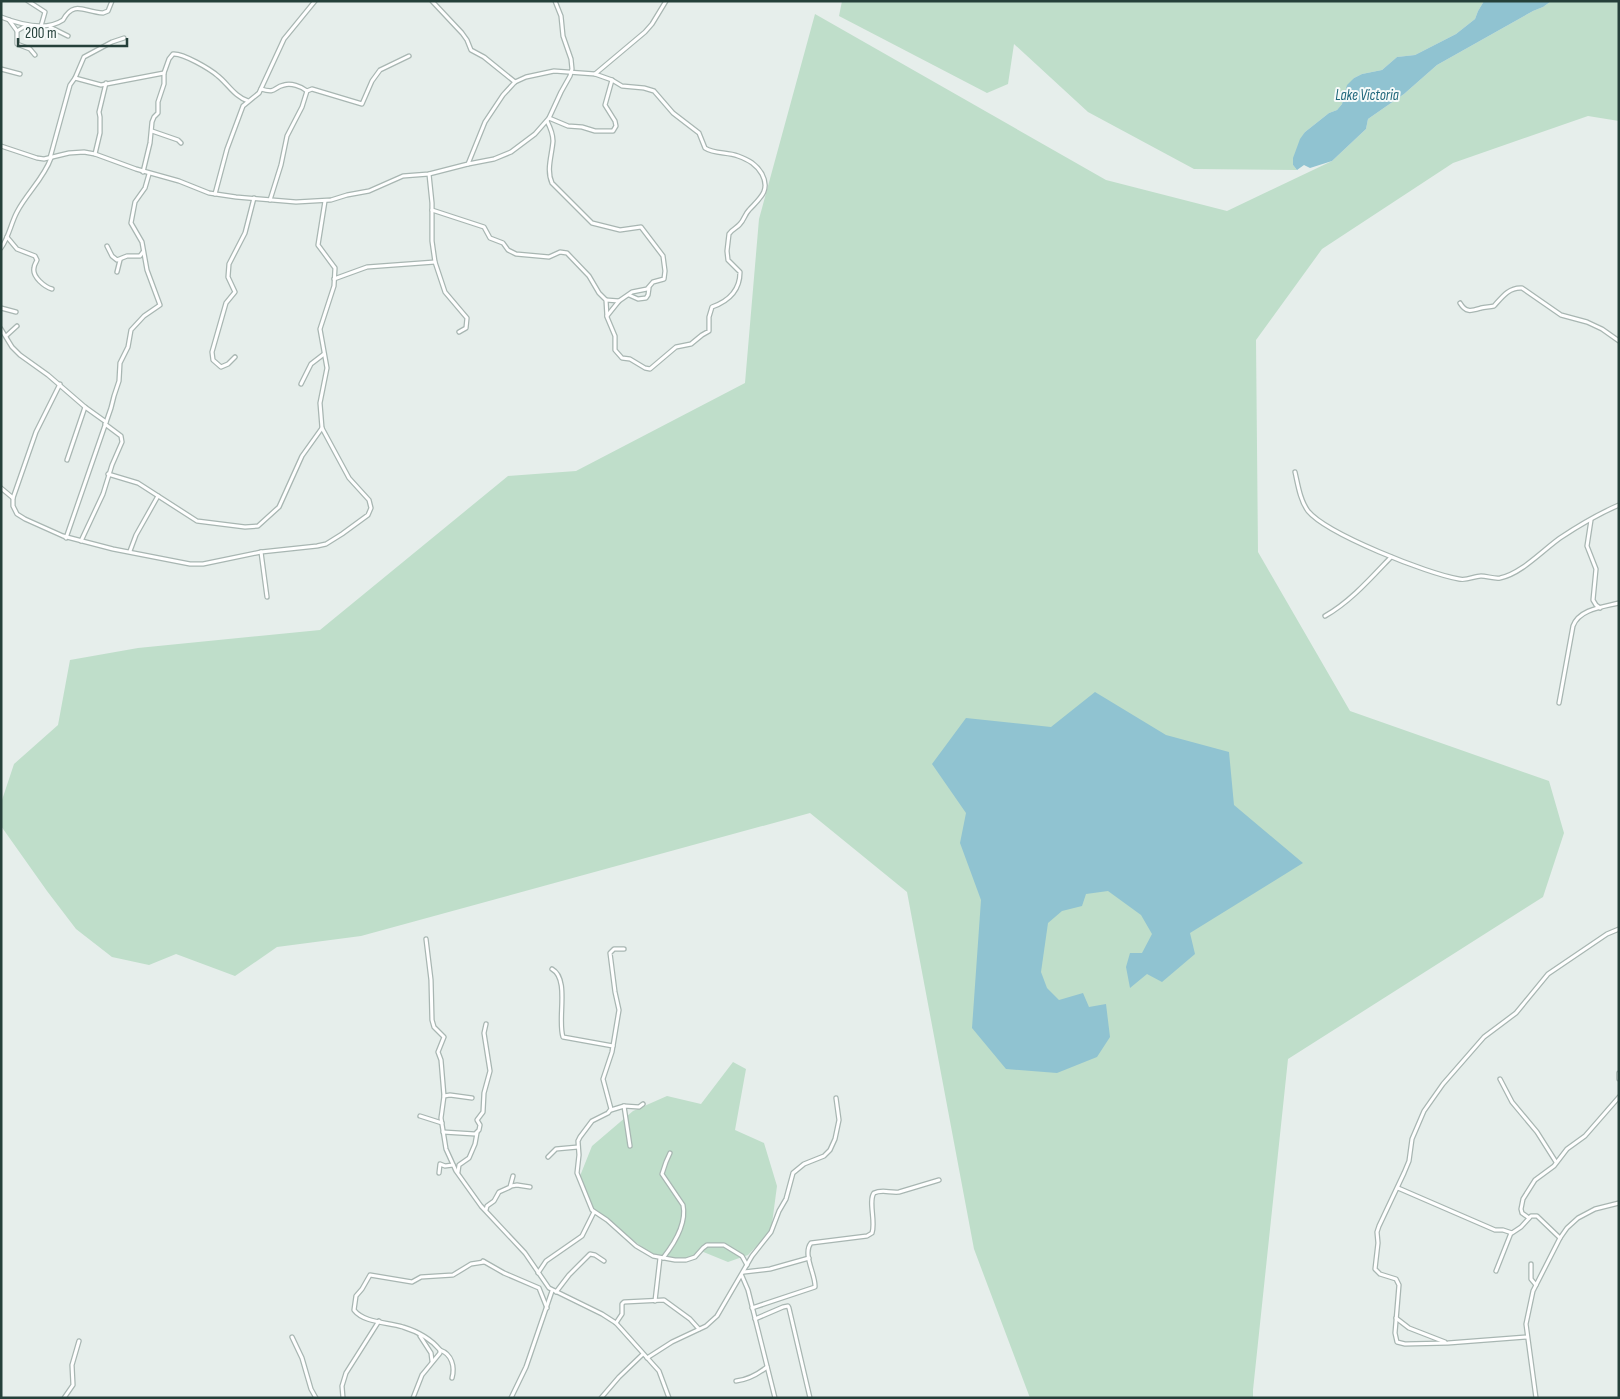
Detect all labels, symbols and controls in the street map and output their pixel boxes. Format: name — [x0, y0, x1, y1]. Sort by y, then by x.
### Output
scale bar — [18, 15, 126, 47]
text: 200 m — [25, 24, 57, 43]
water label: Lake Victoria — [1335, 86, 1399, 105]

